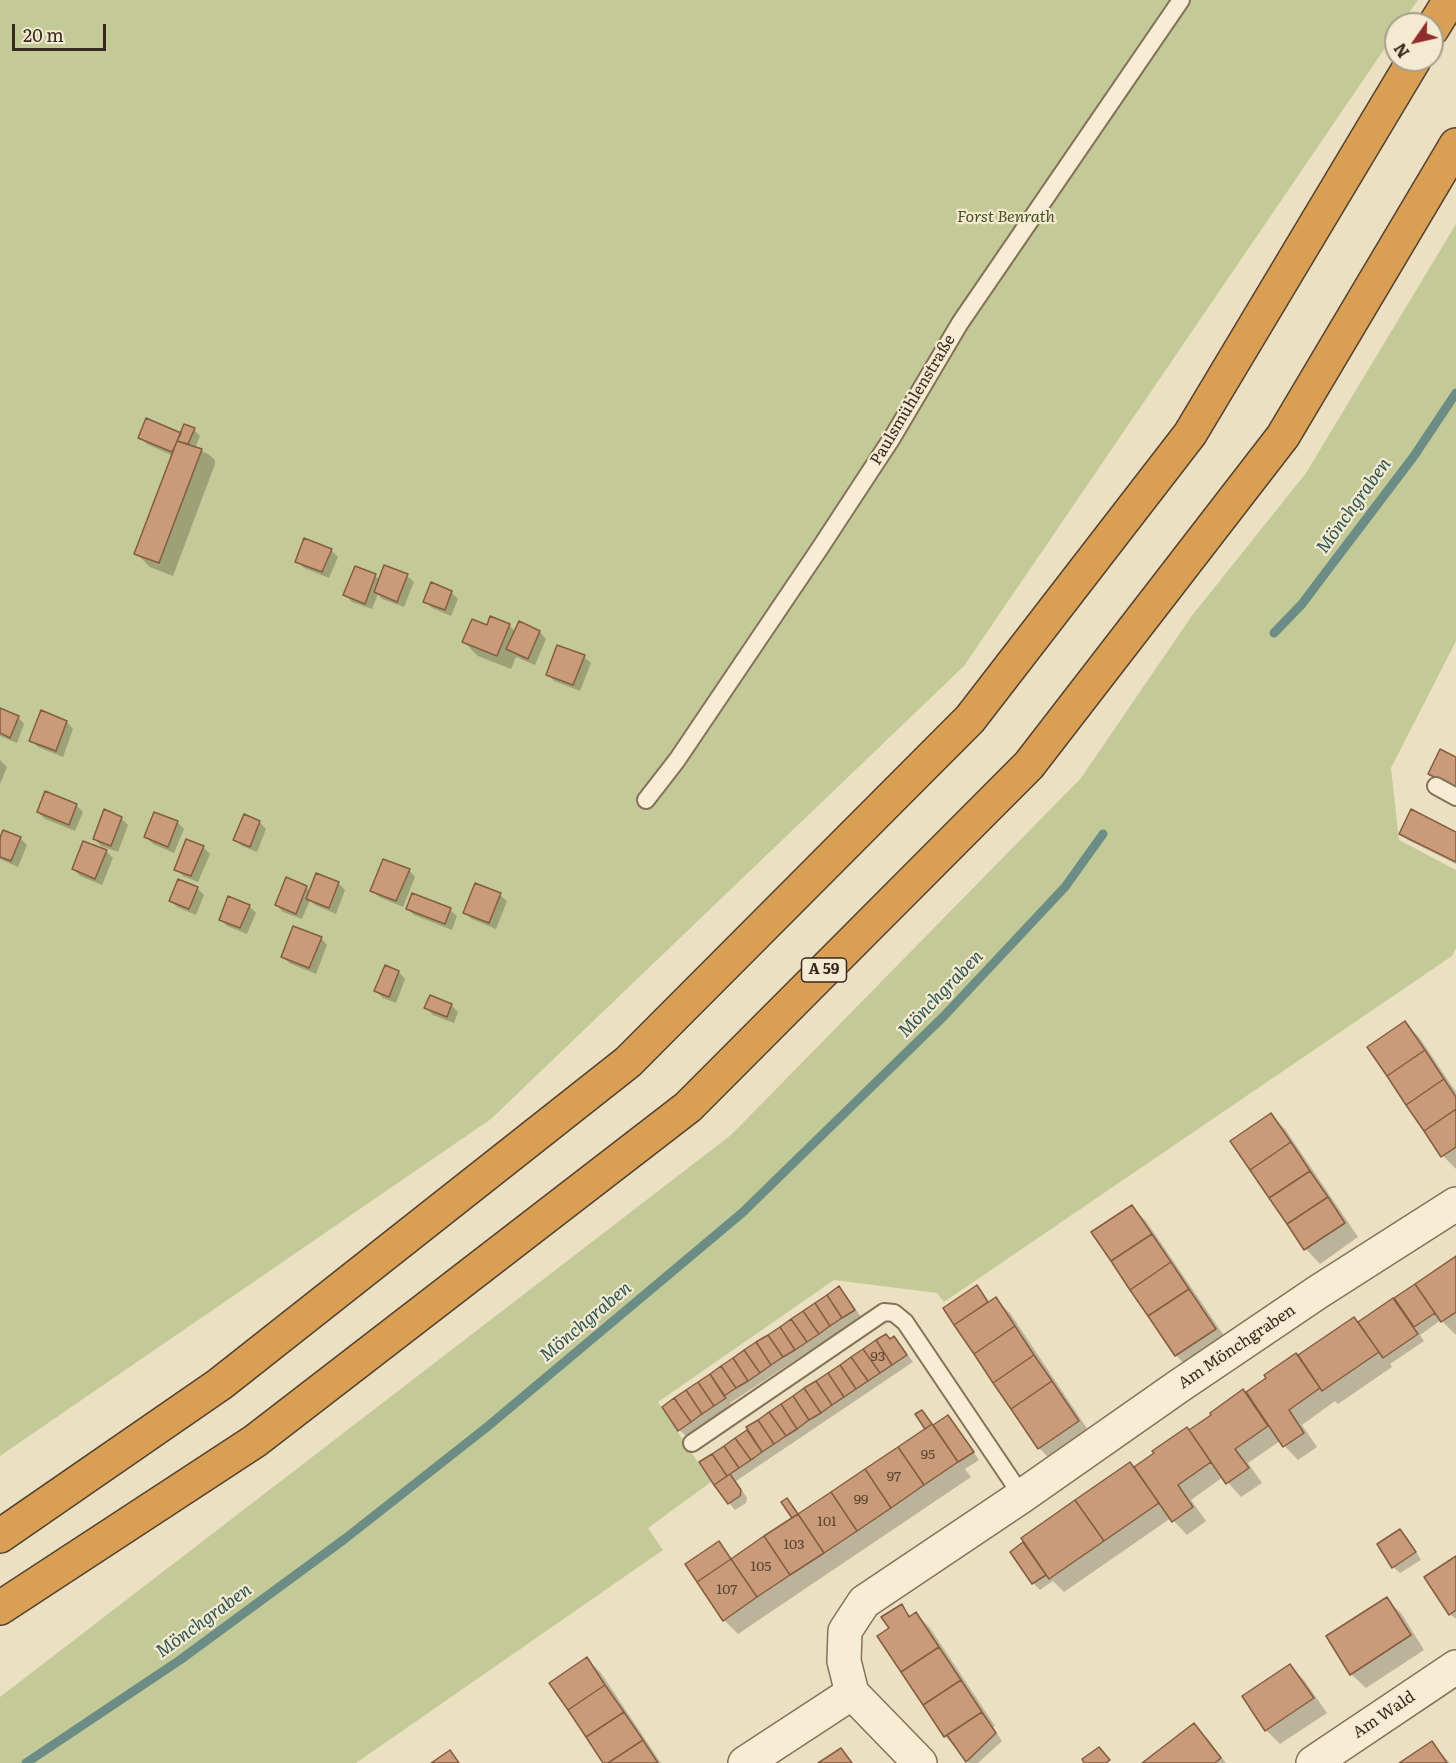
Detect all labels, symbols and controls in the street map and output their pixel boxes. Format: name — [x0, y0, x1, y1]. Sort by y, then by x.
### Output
scale bar — [15, 12, 110, 50]
north arrow — [1384, 12, 1444, 72]
text: 20 m — [23, 21, 64, 48]
text: N — [1387, 39, 1414, 63]
park label: Forst Benrath — [957, 207, 1055, 227]
street label: Paulsmühlenstraße — [866, 331, 960, 469]
water label: Mönchgraben — [1312, 454, 1396, 558]
water label: Mönchgraben — [894, 946, 988, 1042]
road number: A 59 — [802, 958, 846, 982]
water label: Mönchgraben — [536, 1278, 636, 1366]
street label: Am Mönchgraben — [1175, 1301, 1299, 1393]
house number: 93 — [871, 1349, 885, 1365]
house number: 95 — [921, 1447, 935, 1463]
house number: 97 — [887, 1469, 901, 1485]
house number: 99 — [854, 1492, 868, 1508]
house number: 101 — [817, 1514, 837, 1530]
house number: 103 — [783, 1537, 805, 1553]
house number: 105 — [751, 1559, 771, 1575]
water label: Mönchgraben — [152, 1579, 256, 1663]
house number: 107 — [717, 1582, 737, 1598]
street label: Am Wald — [1349, 1687, 1419, 1743]

